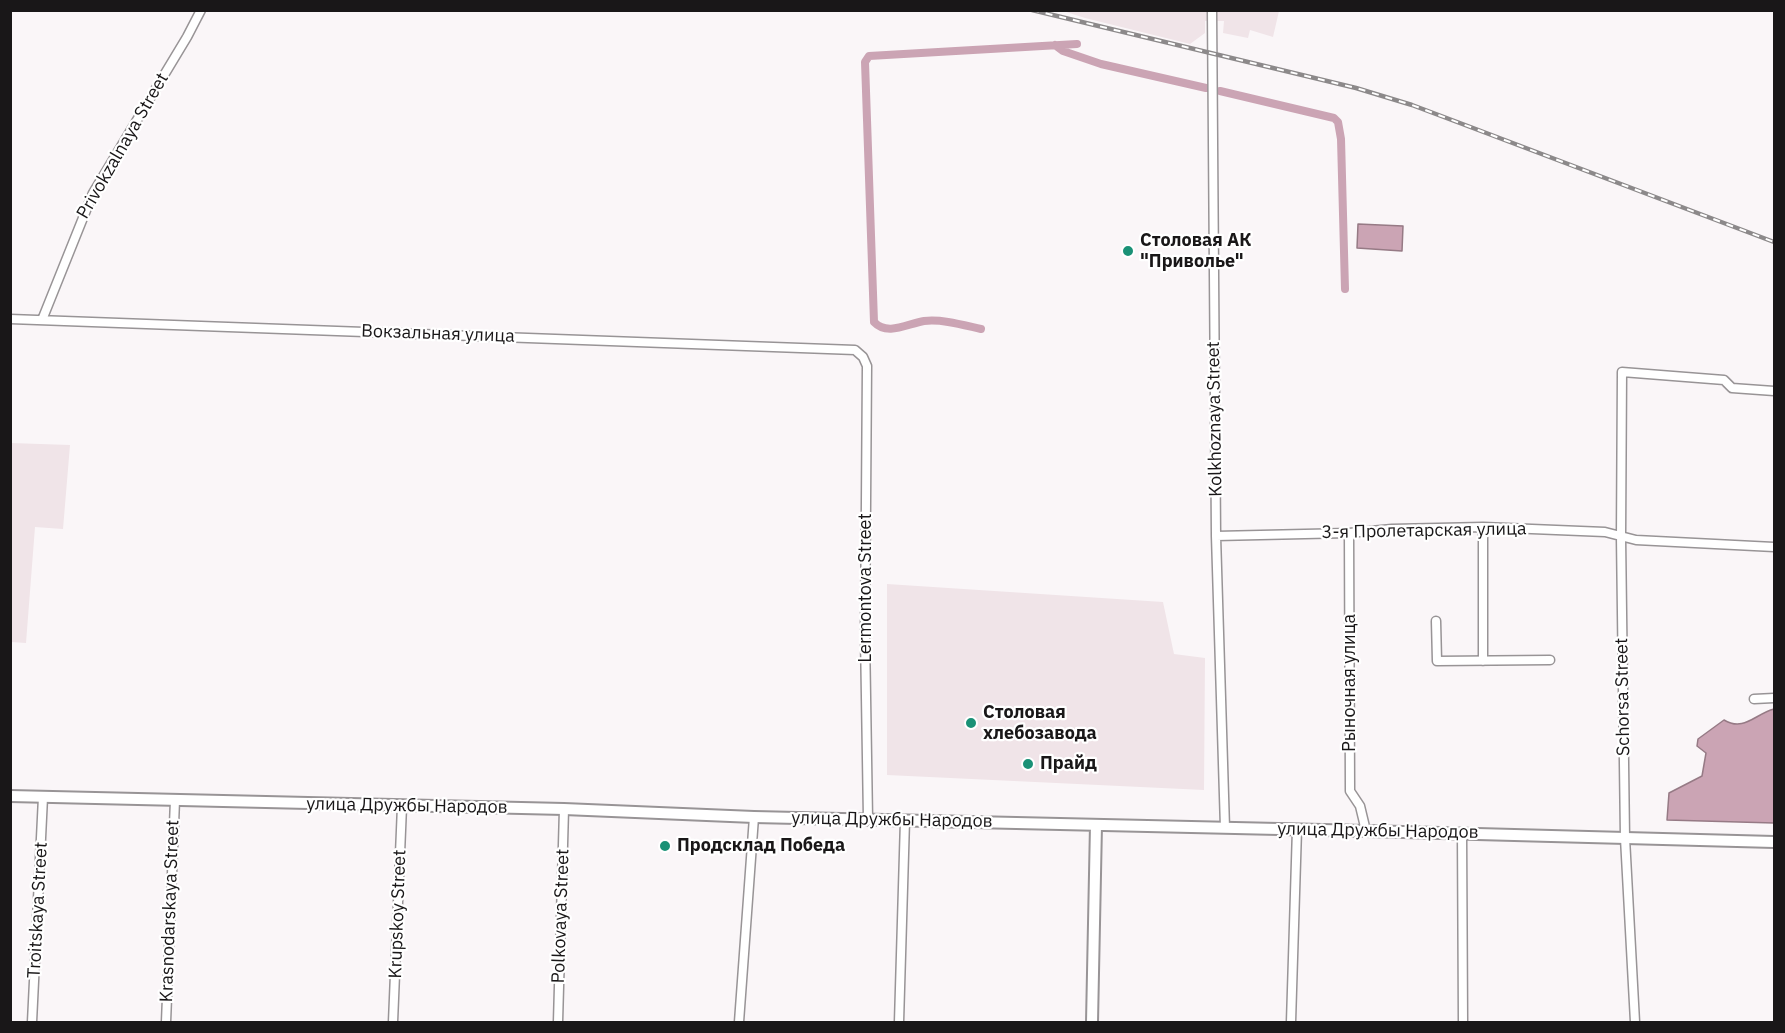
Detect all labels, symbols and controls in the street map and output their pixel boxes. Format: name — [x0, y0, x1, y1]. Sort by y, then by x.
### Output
street label: Privokzalnaya Street — [72, 69, 174, 223]
place label: Столовая АК "Приволье" — [1140, 230, 1252, 272]
marker: Столовая АК "Приволье" — [1121, 244, 1135, 258]
street label: Вокзальная улица — [361, 321, 515, 347]
street label: Kolkhoznaya Street — [1203, 341, 1227, 497]
street label: Lermontova Street — [855, 513, 877, 663]
street label: 3-я Пролетарская улица — [1321, 518, 1527, 544]
street label: Рыночная улица — [1339, 614, 1361, 752]
street label: Schorsa Street — [1611, 638, 1635, 756]
place label: Столовая хлебозавода — [983, 702, 1097, 744]
marker: Столовая хлебозавода — [964, 716, 978, 730]
place label: Прайд — [1040, 753, 1097, 775]
marker: Прайд — [1021, 757, 1035, 771]
street label: улица Дружбы Народов — [306, 793, 508, 819]
street label: улица Дружбы Народов — [791, 807, 993, 833]
street label: улица Дружбы Народов — [1277, 818, 1479, 844]
street label: Krasnodarskaya Street — [156, 819, 184, 1003]
place label: Продсклад Победа — [677, 835, 845, 857]
marker: Продсклад Победа — [658, 839, 672, 853]
street label: Troitskaya Street — [24, 841, 52, 979]
street label: Polkovaya Street — [548, 848, 574, 984]
street label: Krupskoy Street — [385, 849, 411, 979]

